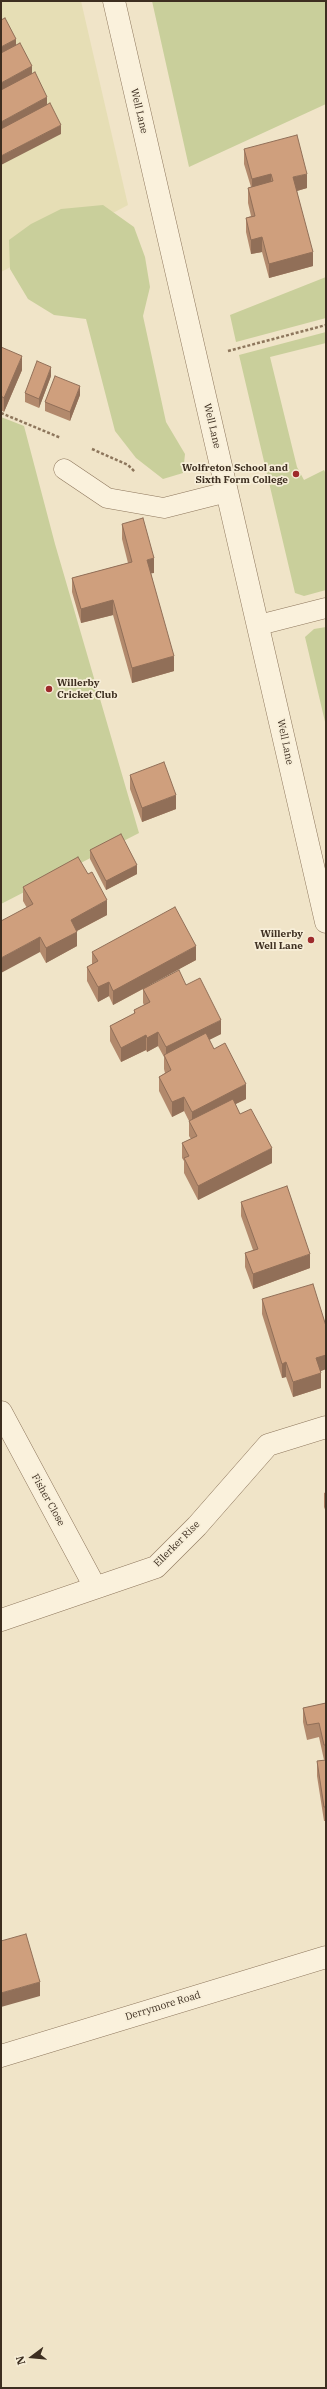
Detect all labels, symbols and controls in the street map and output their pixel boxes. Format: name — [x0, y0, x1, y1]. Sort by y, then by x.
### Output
street label: Well Lane — [128, 87, 150, 135]
street label: Well Lane — [201, 402, 223, 450]
place label: Wolfreton School and Sixth Form College — [182, 462, 288, 486]
marker: Wolfreton School and Sixth Form College — [291, 469, 301, 479]
place label: Willerby Cricket Club — [57, 677, 118, 700]
marker: Willerby Cricket Club — [44, 684, 54, 694]
street label: Well Lane — [274, 718, 296, 766]
place label: Willerby Well Lane — [254, 928, 303, 952]
marker: Willerby Well Lane — [306, 935, 316, 945]
street label: Fisher Close — [29, 1472, 67, 1528]
street label: Ellerker Rise — [152, 1519, 202, 1569]
street label: Derrymore Road — [124, 1989, 202, 2023]
north arrow — [12, 2337, 52, 2377]
text: N — [13, 2354, 28, 2366]

